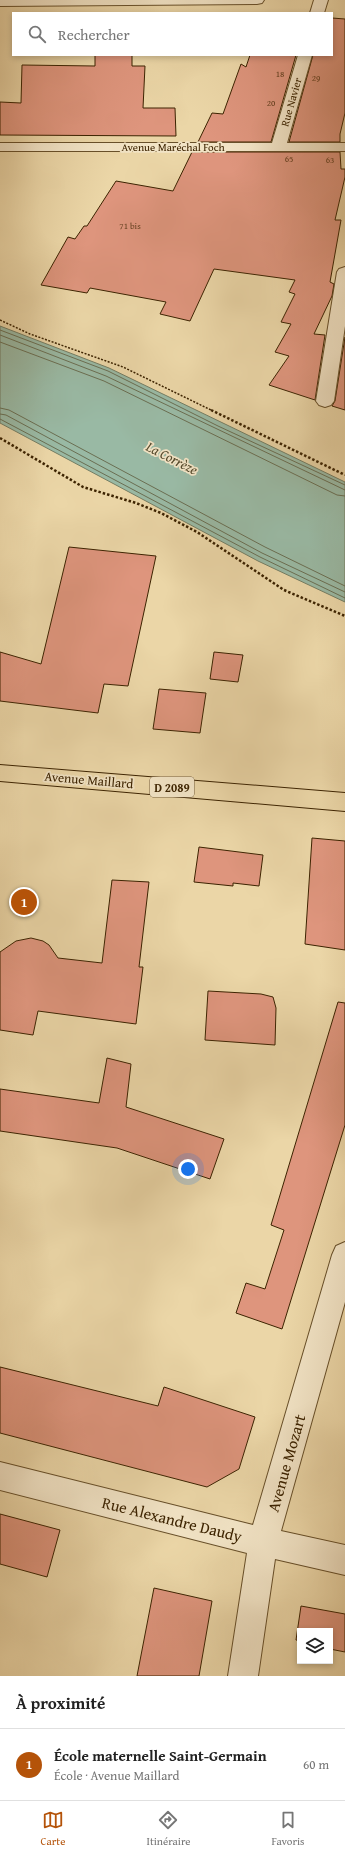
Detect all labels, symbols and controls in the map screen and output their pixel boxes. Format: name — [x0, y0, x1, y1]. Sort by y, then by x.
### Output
search box — [12, 12, 333, 56]
icon: search — [26, 23, 48, 45]
text: Rechercher — [58, 24, 130, 45]
house number: 18 — [276, 67, 284, 80]
house number: 29 — [312, 71, 320, 84]
street label: Rue Navier — [276, 75, 306, 128]
house number: 20 — [267, 96, 276, 109]
street label: Avenue Maréchal Foch — [121, 139, 225, 155]
house number: 65 — [285, 152, 293, 165]
house number: 63 — [326, 153, 334, 166]
house number: 71 bis — [119, 219, 141, 232]
water label: La Corrèze — [142, 436, 202, 480]
street label: Avenue Maillard — [44, 767, 134, 793]
road number: D 2089 — [150, 777, 194, 797]
pin: 1 — [11, 887, 37, 917]
your location — [178, 1159, 198, 1179]
street label: Avenue Mozart — [261, 1411, 312, 1515]
street label: Rue Alexandre Daudy — [100, 1490, 245, 1548]
map controls — [297, 1628, 333, 1664]
button: layers — [297, 1628, 333, 1664]
text: À proximité — [16, 1690, 105, 1715]
text: École maternelle Saint-Germain — [54, 1745, 267, 1766]
text: 1 — [26, 1755, 32, 1774]
text: 60 m — [303, 1755, 329, 1774]
text: École · Avenue Maillard — [54, 1766, 179, 1785]
tab: Carte — [41, 1809, 65, 1849]
tab: Itinéraire — [147, 1809, 190, 1849]
tab: Favoris — [272, 1809, 304, 1849]

